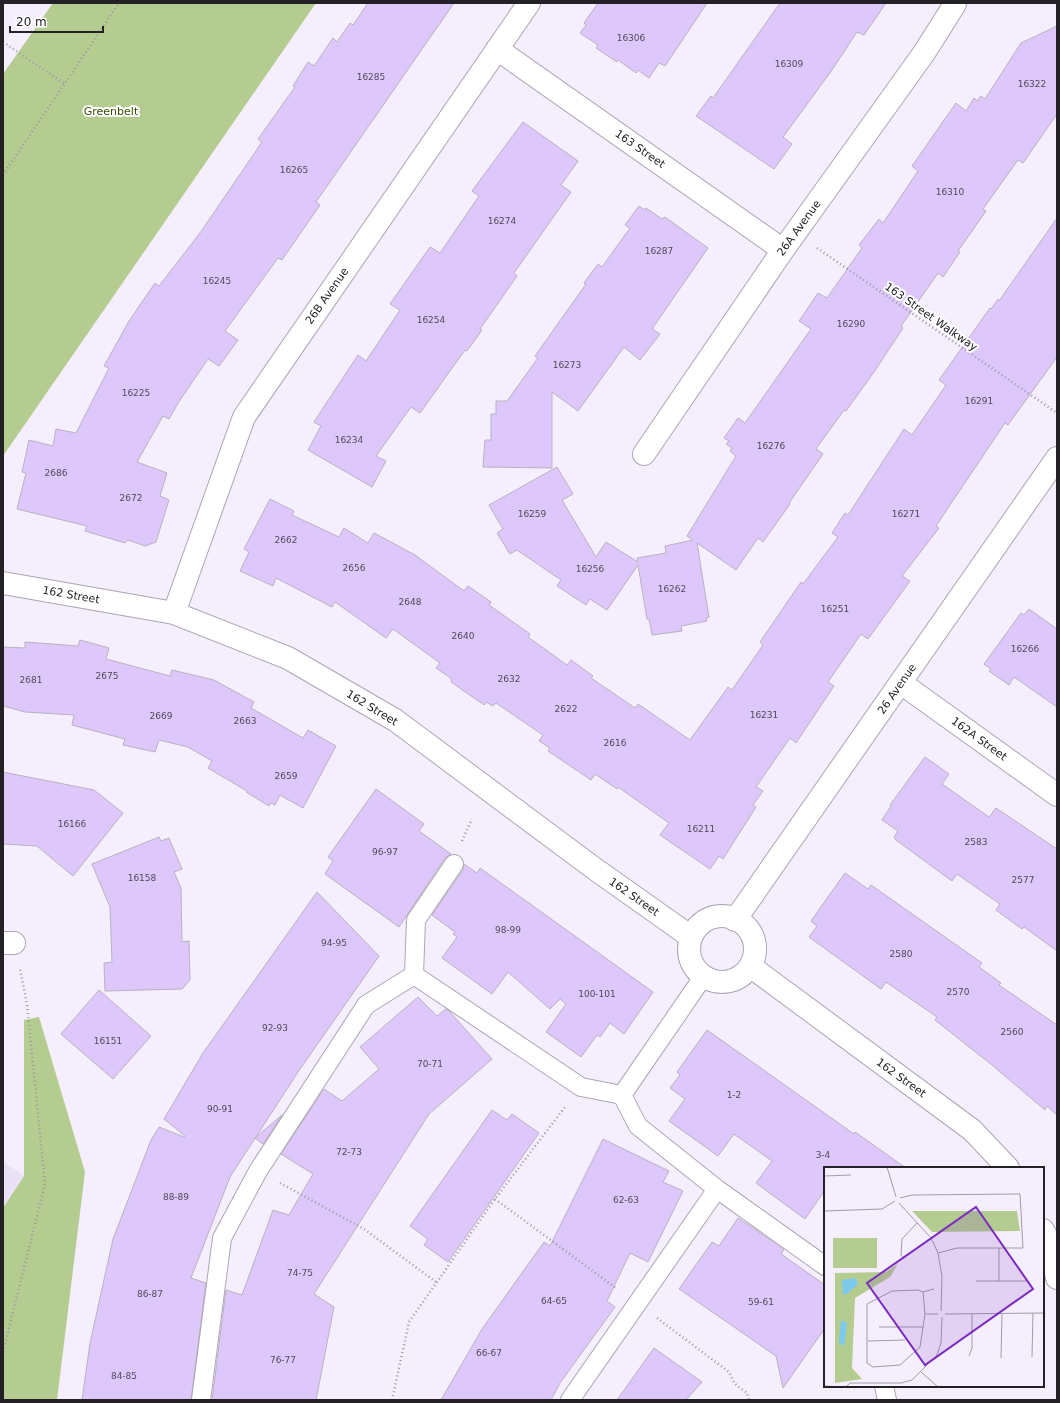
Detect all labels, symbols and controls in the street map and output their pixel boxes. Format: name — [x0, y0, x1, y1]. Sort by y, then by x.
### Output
scale bar — [10, 8, 103, 34]
text: 20 m — [16, 15, 47, 29]
house number: 16306 — [617, 33, 646, 43]
house number: 16309 — [775, 59, 804, 69]
house number: 16285 — [357, 72, 385, 82]
house number: 16322 — [1018, 79, 1046, 89]
park label: Greenbelt — [84, 105, 139, 118]
street label: 163 Street — [613, 127, 668, 171]
house number: 16265 — [280, 165, 308, 175]
house number: 16310 — [936, 187, 965, 197]
street label: 26A Avenue — [774, 197, 824, 258]
house number: 16274 — [488, 216, 517, 226]
house number: 16287 — [645, 246, 673, 256]
street label: 26B Avenue — [303, 265, 351, 327]
house number: 16245 — [203, 276, 231, 286]
street label: 163 Street Walkway — [882, 280, 980, 354]
house number: 16254 — [417, 315, 446, 325]
house number: 16290 — [837, 319, 866, 329]
house number: 16273 — [553, 360, 581, 370]
house number: 16225 — [122, 388, 150, 398]
house number: 16291 — [965, 396, 993, 406]
house number: 16234 — [335, 435, 364, 445]
house number: 16276 — [757, 441, 786, 451]
house number: 2686 — [45, 468, 68, 478]
house number: 2672 — [120, 493, 142, 503]
house number: 16259 — [518, 509, 547, 519]
house number: 16271 — [892, 509, 920, 519]
house number: 2662 — [275, 535, 297, 545]
house number: 2656 — [343, 563, 366, 573]
house number: 16256 — [576, 564, 605, 574]
street label: 162 Street — [41, 584, 101, 607]
house number: 16262 — [658, 584, 686, 594]
house number: 2648 — [399, 597, 422, 607]
house number: 16251 — [821, 604, 849, 614]
house number: 2640 — [452, 631, 475, 641]
house number: 16266 — [1011, 644, 1040, 654]
street label: 26 Avenue — [875, 661, 919, 717]
house number: 2675 — [96, 671, 118, 681]
house number: 2632 — [498, 674, 520, 684]
house number: 2681 — [20, 675, 42, 685]
street label: 162 Street — [344, 688, 401, 729]
house number: 2622 — [555, 704, 577, 714]
house number: 16231 — [750, 710, 778, 720]
house number: 2669 — [150, 711, 173, 721]
street label: 162A Street — [949, 715, 1010, 764]
house number: 2663 — [234, 716, 256, 726]
house number: 2616 — [604, 738, 627, 748]
house number: 2659 — [275, 771, 298, 781]
house number: 16166 — [58, 819, 87, 829]
house number: 16211 — [687, 824, 715, 834]
house number: 2583 — [965, 837, 987, 847]
house number: 96-97 — [372, 847, 398, 857]
house number: 16158 — [128, 873, 157, 883]
street label: 162 Street — [607, 875, 662, 919]
house number: 2577 — [1012, 875, 1034, 885]
house number: 98-99 — [495, 925, 521, 935]
house number: 94-95 — [321, 938, 347, 948]
house number: 2580 — [890, 949, 913, 959]
house number: 2570 — [947, 987, 970, 997]
house number: 100-101 — [578, 989, 616, 999]
house number: 92-93 — [262, 1023, 288, 1033]
house number: 2560 — [1001, 1027, 1024, 1037]
house number: 16151 — [94, 1036, 122, 1046]
street label: 162 Street — [874, 1056, 929, 1101]
house number: 70-71 — [417, 1059, 443, 1069]
house number: 1-2 — [727, 1090, 741, 1100]
house number: 90-91 — [207, 1104, 233, 1114]
house number: 72-73 — [336, 1147, 362, 1157]
house number: 3-4 — [816, 1150, 831, 1160]
inset map — [824, 1167, 1044, 1387]
house number: 88-89 — [163, 1192, 189, 1202]
house number: 62-63 — [613, 1195, 639, 1205]
house number: 74-75 — [287, 1268, 313, 1278]
house number: 86-87 — [137, 1289, 163, 1299]
house number: 64-65 — [541, 1296, 567, 1306]
house number: 59-61 — [748, 1297, 774, 1307]
house number: 66-67 — [476, 1348, 502, 1358]
house number: 76-77 — [270, 1355, 296, 1365]
house number: 84-85 — [111, 1371, 137, 1381]

